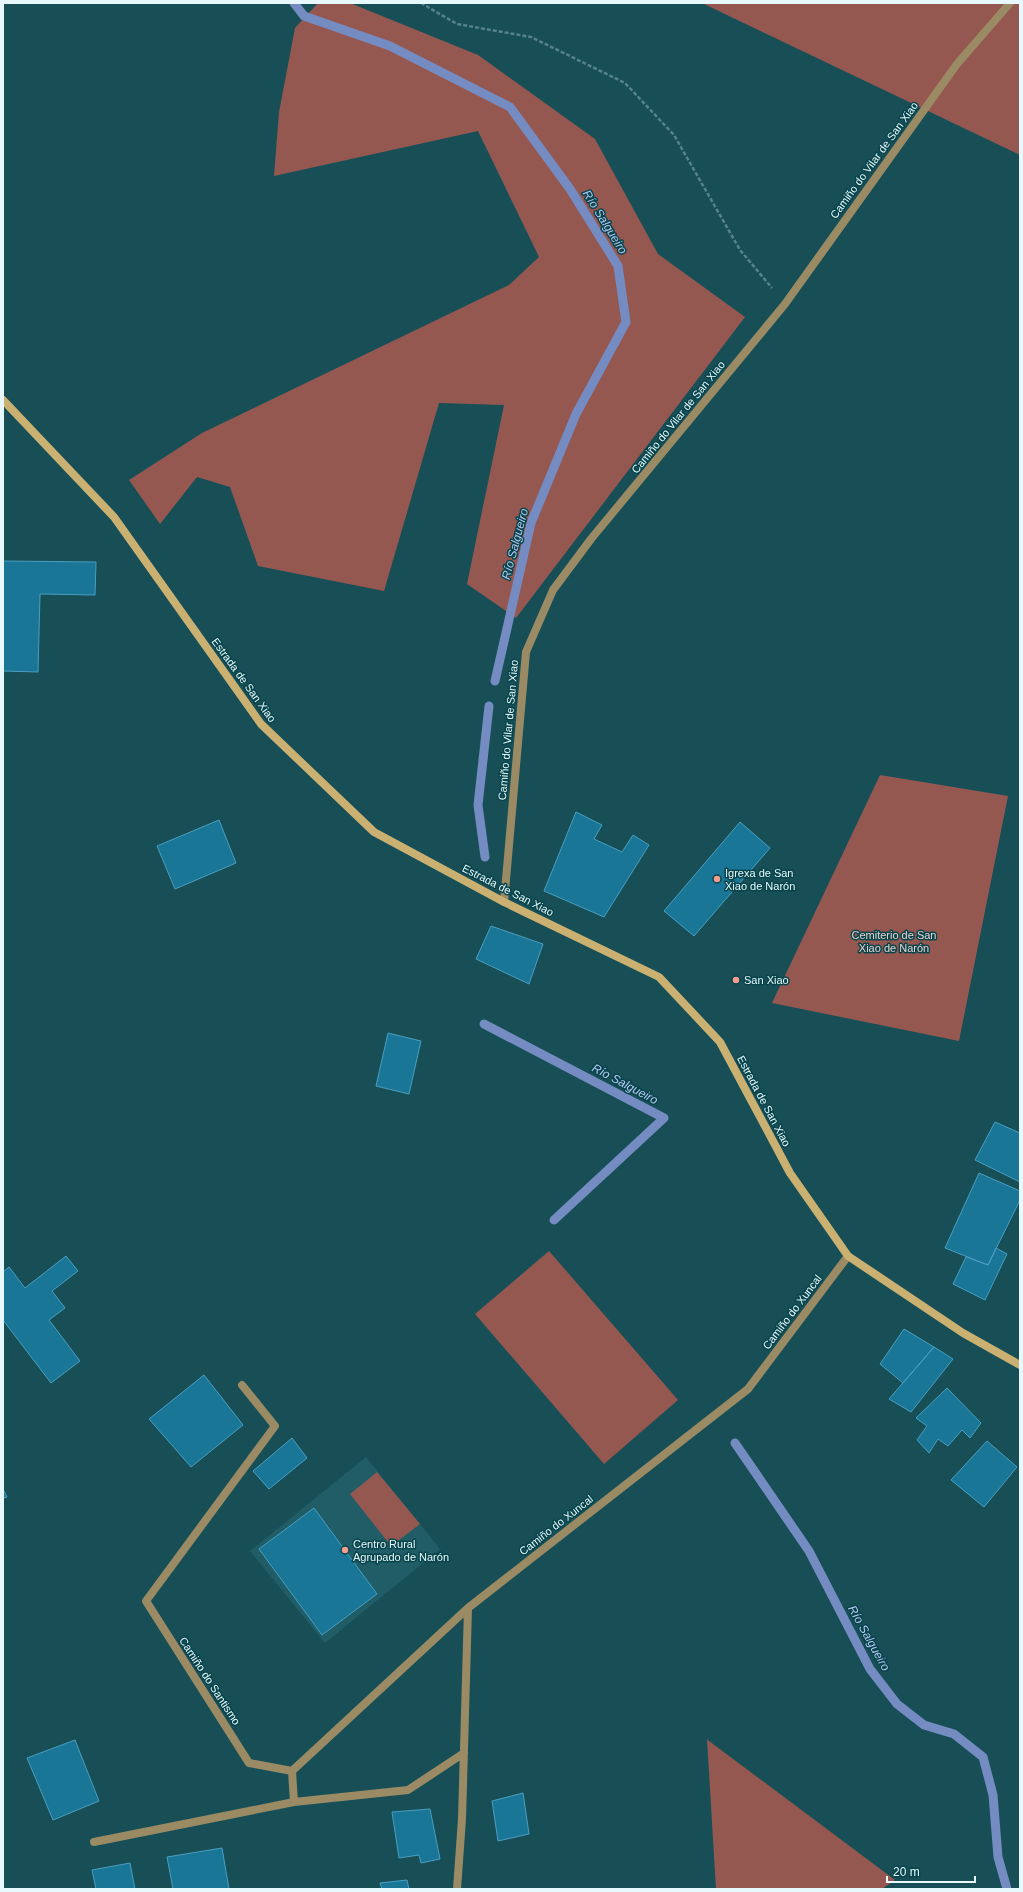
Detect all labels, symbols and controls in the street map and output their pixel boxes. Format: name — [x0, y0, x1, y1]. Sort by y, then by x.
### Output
street label: Camiño do Vilar de San Xiao — [828, 99, 920, 221]
water label: Río Salgueiro — [580, 187, 630, 257]
street label: Camiño do Vilar de San Xiao — [629, 358, 727, 476]
water label: Río Salgueiro — [499, 507, 531, 581]
street label: Estrada de San Xiao — [209, 636, 279, 724]
street label: Camiño do Vilar de San Xiao — [496, 659, 520, 801]
street label: Estrada de San Xiao — [460, 862, 556, 918]
place label: Igrexa de San Xiao de Narón — [725, 867, 795, 892]
marker: Igrexa de San Xiao de Narón — [712, 874, 722, 884]
park label: Cemiterio de San Xiao de Narón — [852, 929, 937, 954]
place label: San Xiao — [744, 974, 789, 986]
marker: San Xiao — [731, 975, 741, 985]
street label: Estrada de San Xiao — [735, 1054, 793, 1148]
water label: Río Salgueiro — [590, 1061, 661, 1107]
street label: Camiño do Xuncal — [760, 1272, 824, 1352]
street label: Camiño do Xuncal — [517, 1493, 595, 1557]
place label: Centro Rural Agrupado de Narón — [353, 1538, 449, 1563]
marker: Centro Rural Agrupado de Narón — [340, 1545, 350, 1555]
water label: Río Salgueiro — [845, 1603, 893, 1673]
street label: Camiño do Santismo — [177, 1635, 243, 1727]
scale bar — [887, 1858, 975, 1884]
text: 20 m — [893, 1865, 920, 1879]

